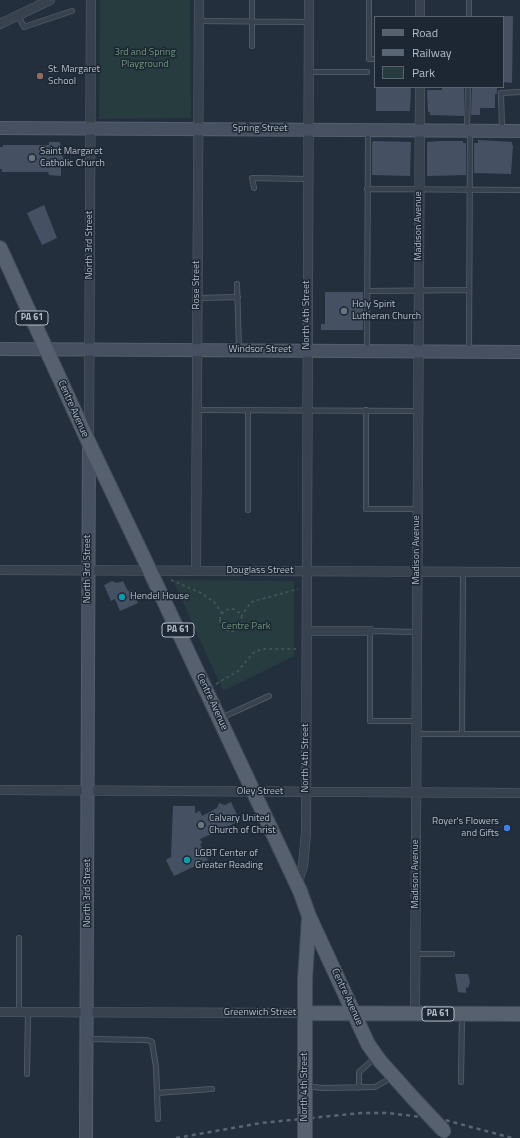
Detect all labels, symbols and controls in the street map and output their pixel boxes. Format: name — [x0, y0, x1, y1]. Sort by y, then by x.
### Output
legend — [374, 16, 504, 88]
text: Road — [412, 23, 438, 42]
text: Railway — [412, 43, 452, 62]
park label: 3rd and Spring Playground — [114, 47, 176, 70]
text: Park — [412, 63, 435, 82]
place label: St. Margaret School — [48, 64, 100, 88]
marker: St. Margaret School — [35, 71, 45, 81]
street label: Spring Street — [233, 123, 287, 135]
place label: Saint Margaret Catholic Church — [40, 146, 105, 170]
marker: Saint Margaret Catholic Church — [27, 153, 37, 163]
street label: Madison Avenue — [413, 191, 425, 261]
street label: North 3rd Street — [84, 211, 96, 279]
street label: Rose Street — [191, 260, 203, 310]
street label: North 4th Street — [301, 281, 313, 349]
place label: Holy Spirit Lutheran Church — [352, 299, 421, 322]
marker: Holy Spirit Lutheran Church — [339, 306, 349, 316]
road number: PA 61 — [16, 311, 48, 325]
street label: Windsor Street — [228, 344, 292, 356]
street label: Centre Avenue — [55, 379, 91, 439]
street label: Madison Avenue — [411, 515, 423, 585]
street label: North 3rd Street — [82, 535, 94, 603]
street label: Douglass Street — [227, 565, 293, 577]
place label: Hendel House — [130, 591, 189, 603]
marker: Hendel House — [117, 592, 127, 602]
park label: Centre Park — [222, 621, 270, 633]
road number: PA 61 — [162, 623, 194, 637]
street label: Centre Avenue — [194, 672, 230, 732]
street label: North 4th Street — [300, 724, 312, 792]
street label: Oley Street — [237, 786, 283, 798]
place label: Calvary United Church of Christ — [209, 813, 276, 836]
place label: Royer's Flowers and Gifts — [432, 816, 499, 840]
marker: Calvary United Church of Christ — [196, 820, 206, 830]
marker: Royer's Flowers and Gifts — [502, 823, 512, 833]
street label: Madison Avenue — [410, 839, 422, 909]
place label: LGBT Center of Greater Reading — [195, 848, 263, 872]
marker: LGBT Center of Greater Reading — [182, 855, 192, 865]
street label: North 3rd Street — [82, 859, 94, 927]
street label: Centre Avenue — [329, 967, 365, 1027]
street label: Greenwich Street — [224, 1007, 296, 1019]
road number: PA 61 — [422, 1007, 454, 1021]
street label: North 4th Street — [299, 1053, 311, 1121]

